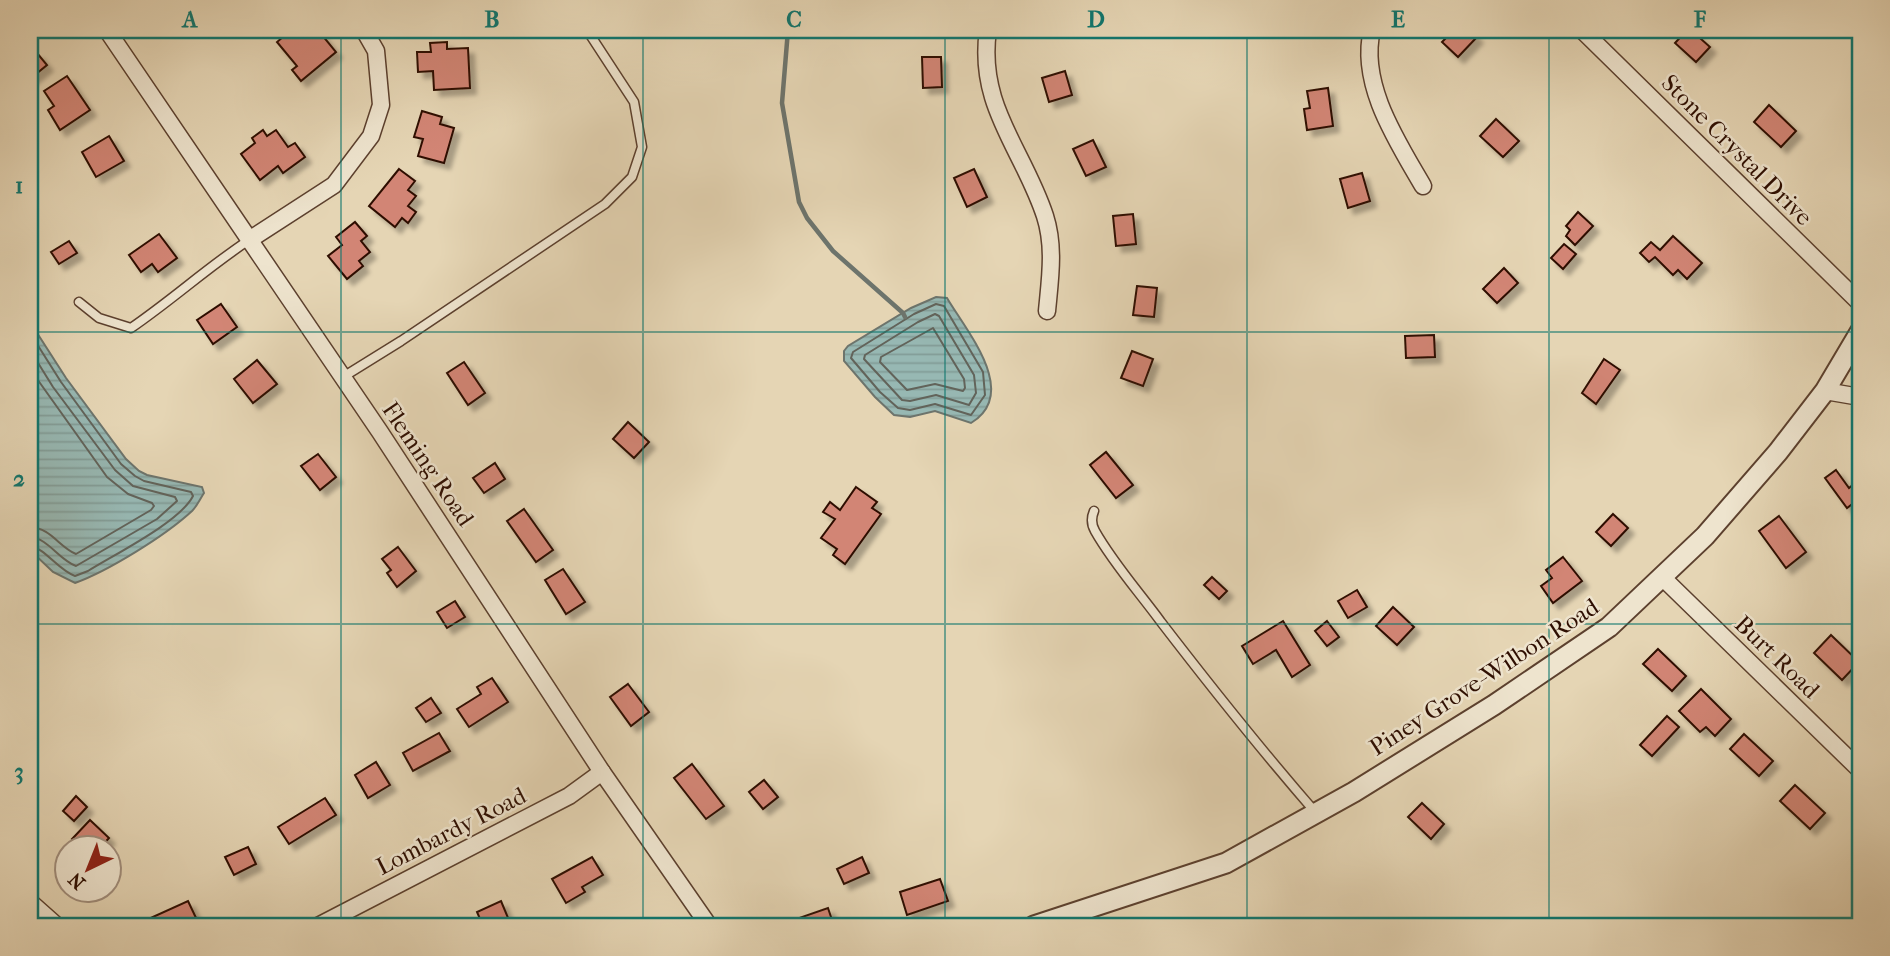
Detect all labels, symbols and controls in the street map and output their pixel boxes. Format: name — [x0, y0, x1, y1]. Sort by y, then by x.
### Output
text: A — [181, 6, 199, 33]
text: B — [485, 6, 500, 33]
text: C — [786, 6, 802, 33]
text: D — [1087, 6, 1105, 33]
text: E — [1391, 6, 1405, 33]
text: F — [1693, 6, 1707, 33]
street label: Stone Crystal Drive — [1656, 69, 1818, 231]
text: 1 — [15, 172, 23, 199]
street label: Fleming Road — [376, 397, 480, 532]
text: 2 — [13, 465, 25, 492]
street label: Piney Grove-Wilbon Road — [1364, 592, 1604, 762]
street label: Burt Road — [1729, 610, 1826, 705]
text: 3 — [14, 758, 24, 785]
street label: Lombardy Road — [371, 781, 531, 881]
north arrow — [52, 834, 122, 904]
text: N — [64, 867, 90, 894]

